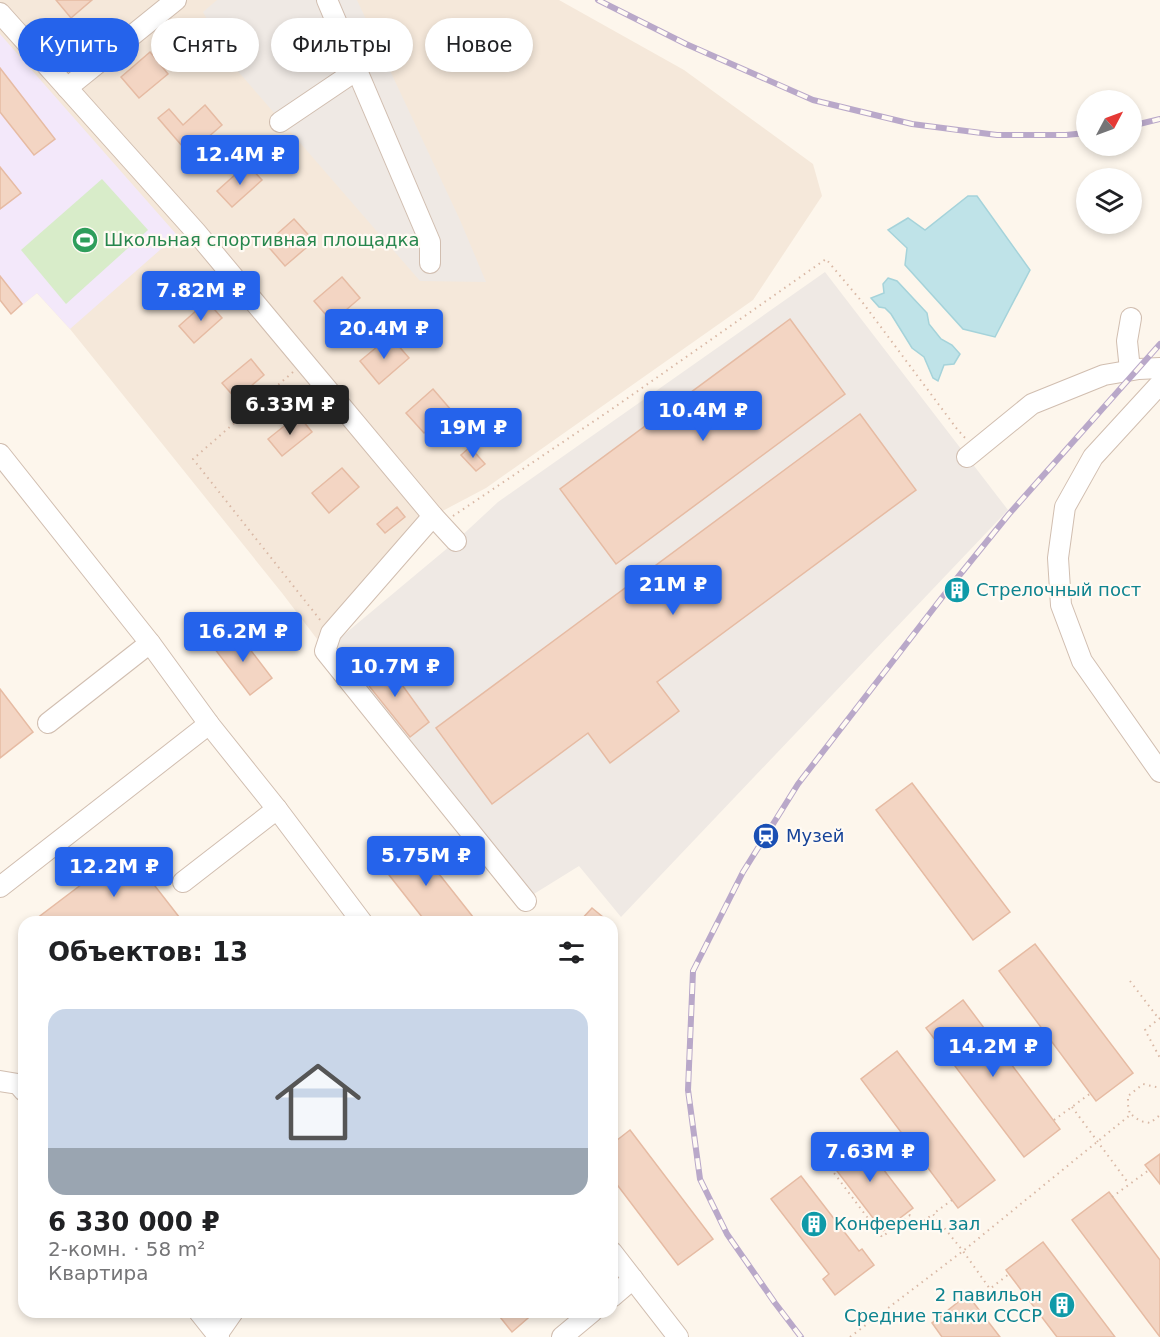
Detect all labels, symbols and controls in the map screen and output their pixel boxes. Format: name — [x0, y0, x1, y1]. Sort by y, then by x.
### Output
chip: Купить — [18, 18, 139, 72]
chip: Снять — [151, 18, 259, 72]
chip: Фильтры — [271, 18, 413, 72]
chip: Новое — [425, 18, 533, 72]
north arrow — [1076, 90, 1142, 156]
map controls — [1076, 90, 1142, 234]
pin: 12.4M ₽ — [185, 135, 295, 186]
text: 12.4M ₽ — [195, 142, 285, 166]
button: layers — [1076, 168, 1142, 234]
sports icon: Школьная спортивная площадка — [70, 225, 100, 255]
place label: Школьная спортивная площадка — [104, 229, 419, 250]
pin: 7.82M ₽ — [146, 271, 256, 322]
text: 7.82M ₽ — [156, 278, 246, 302]
pin: 20.4M ₽ — [329, 309, 439, 360]
text: 20.4M ₽ — [339, 316, 429, 340]
pin: 6.33M ₽ — [235, 385, 345, 436]
pin: 10.4M ₽ — [648, 391, 758, 442]
text: 6.33M ₽ — [245, 392, 335, 416]
text: 10.4M ₽ — [658, 398, 748, 422]
pin: 19M ₽ — [431, 408, 515, 459]
text: 19M ₽ — [439, 415, 507, 439]
pin: 21M ₽ — [631, 565, 715, 616]
text: 21M ₽ — [639, 572, 707, 596]
building icon: Стрелочный пост — [942, 575, 972, 605]
place label: Стрелочный пост — [976, 579, 1141, 600]
pin: 16.2M ₽ — [188, 612, 298, 663]
text: 16.2M ₽ — [198, 619, 288, 643]
pin: 10.7M ₽ — [340, 647, 450, 698]
text: 10.7M ₽ — [350, 654, 440, 678]
station icon: Музей — [751, 821, 781, 851]
place label: Музей — [786, 825, 845, 846]
pin: 5.75M ₽ — [371, 836, 481, 887]
text: 5.75M ₽ — [381, 843, 471, 867]
pin: 12.2M ₽ — [59, 847, 169, 898]
text: 12.2M ₽ — [69, 854, 159, 878]
icon: filters — [555, 936, 588, 969]
text: Объектов: 13 — [48, 937, 248, 967]
pin: 14.2M ₽ — [938, 1027, 1048, 1078]
text: 14.2M ₽ — [948, 1034, 1038, 1058]
icon: home — [264, 1048, 372, 1156]
pin: 7.63M ₽ — [815, 1132, 925, 1183]
text: 7.63M ₽ — [825, 1139, 915, 1163]
text: 6 330 000 ₽ — [48, 1207, 220, 1237]
building icon: Конференц зал — [799, 1209, 829, 1239]
place label: Конференц зал — [834, 1213, 980, 1234]
text: 2-комн. · 58 m² — [48, 1237, 205, 1261]
text: Квартира — [48, 1261, 149, 1285]
place label: 2 павильон Средние танки СССР — [844, 1284, 1042, 1326]
building icon: 2 павильон Средние танки СССР — [1047, 1290, 1077, 1320]

